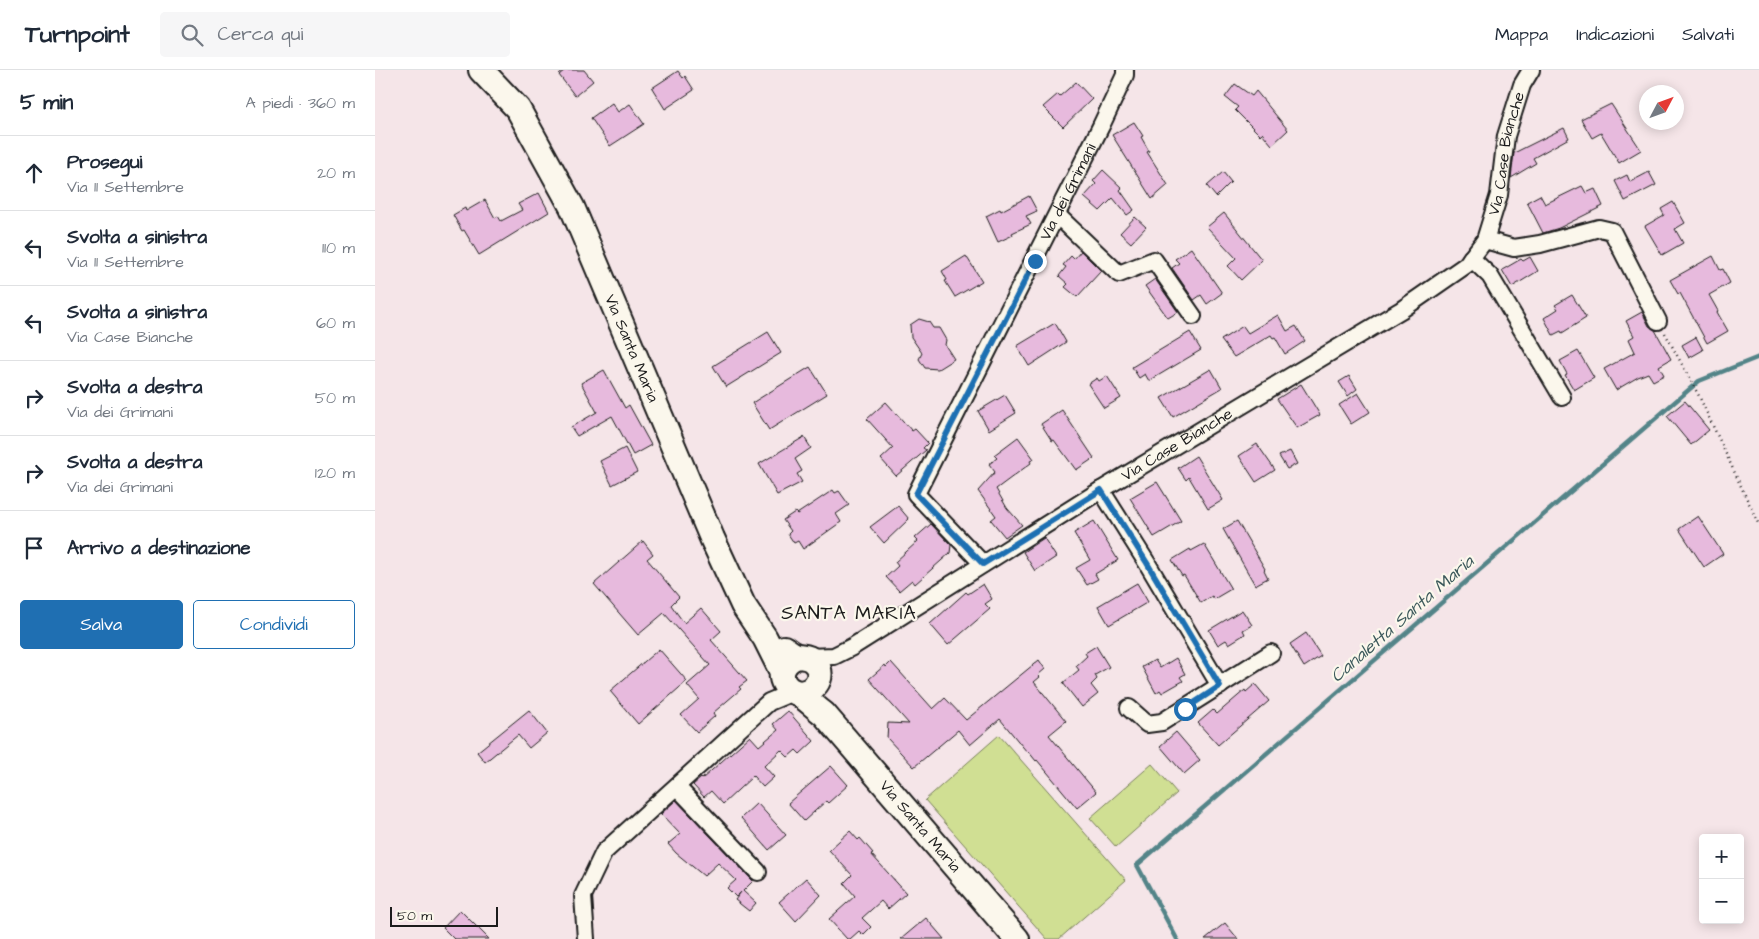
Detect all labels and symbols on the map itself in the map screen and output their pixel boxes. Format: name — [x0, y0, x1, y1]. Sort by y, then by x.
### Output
north arrow — [1639, 85, 1684, 130]
street label: Via Case Bianche — [1482, 89, 1530, 218]
street label: Via dei Grimani — [1034, 139, 1102, 244]
route end — [1024, 250, 1047, 273]
street label: Via Santa Maria — [599, 291, 664, 406]
street label: Via Case Bianche — [1117, 402, 1237, 486]
water label: Canaletta Santa Maria — [1325, 549, 1480, 688]
district label: SANTA MARIA — [781, 600, 917, 627]
route start — [1174, 698, 1197, 721]
street label: Via Santa Maria — [874, 775, 966, 877]
scale bar — [390, 904, 497, 927]

